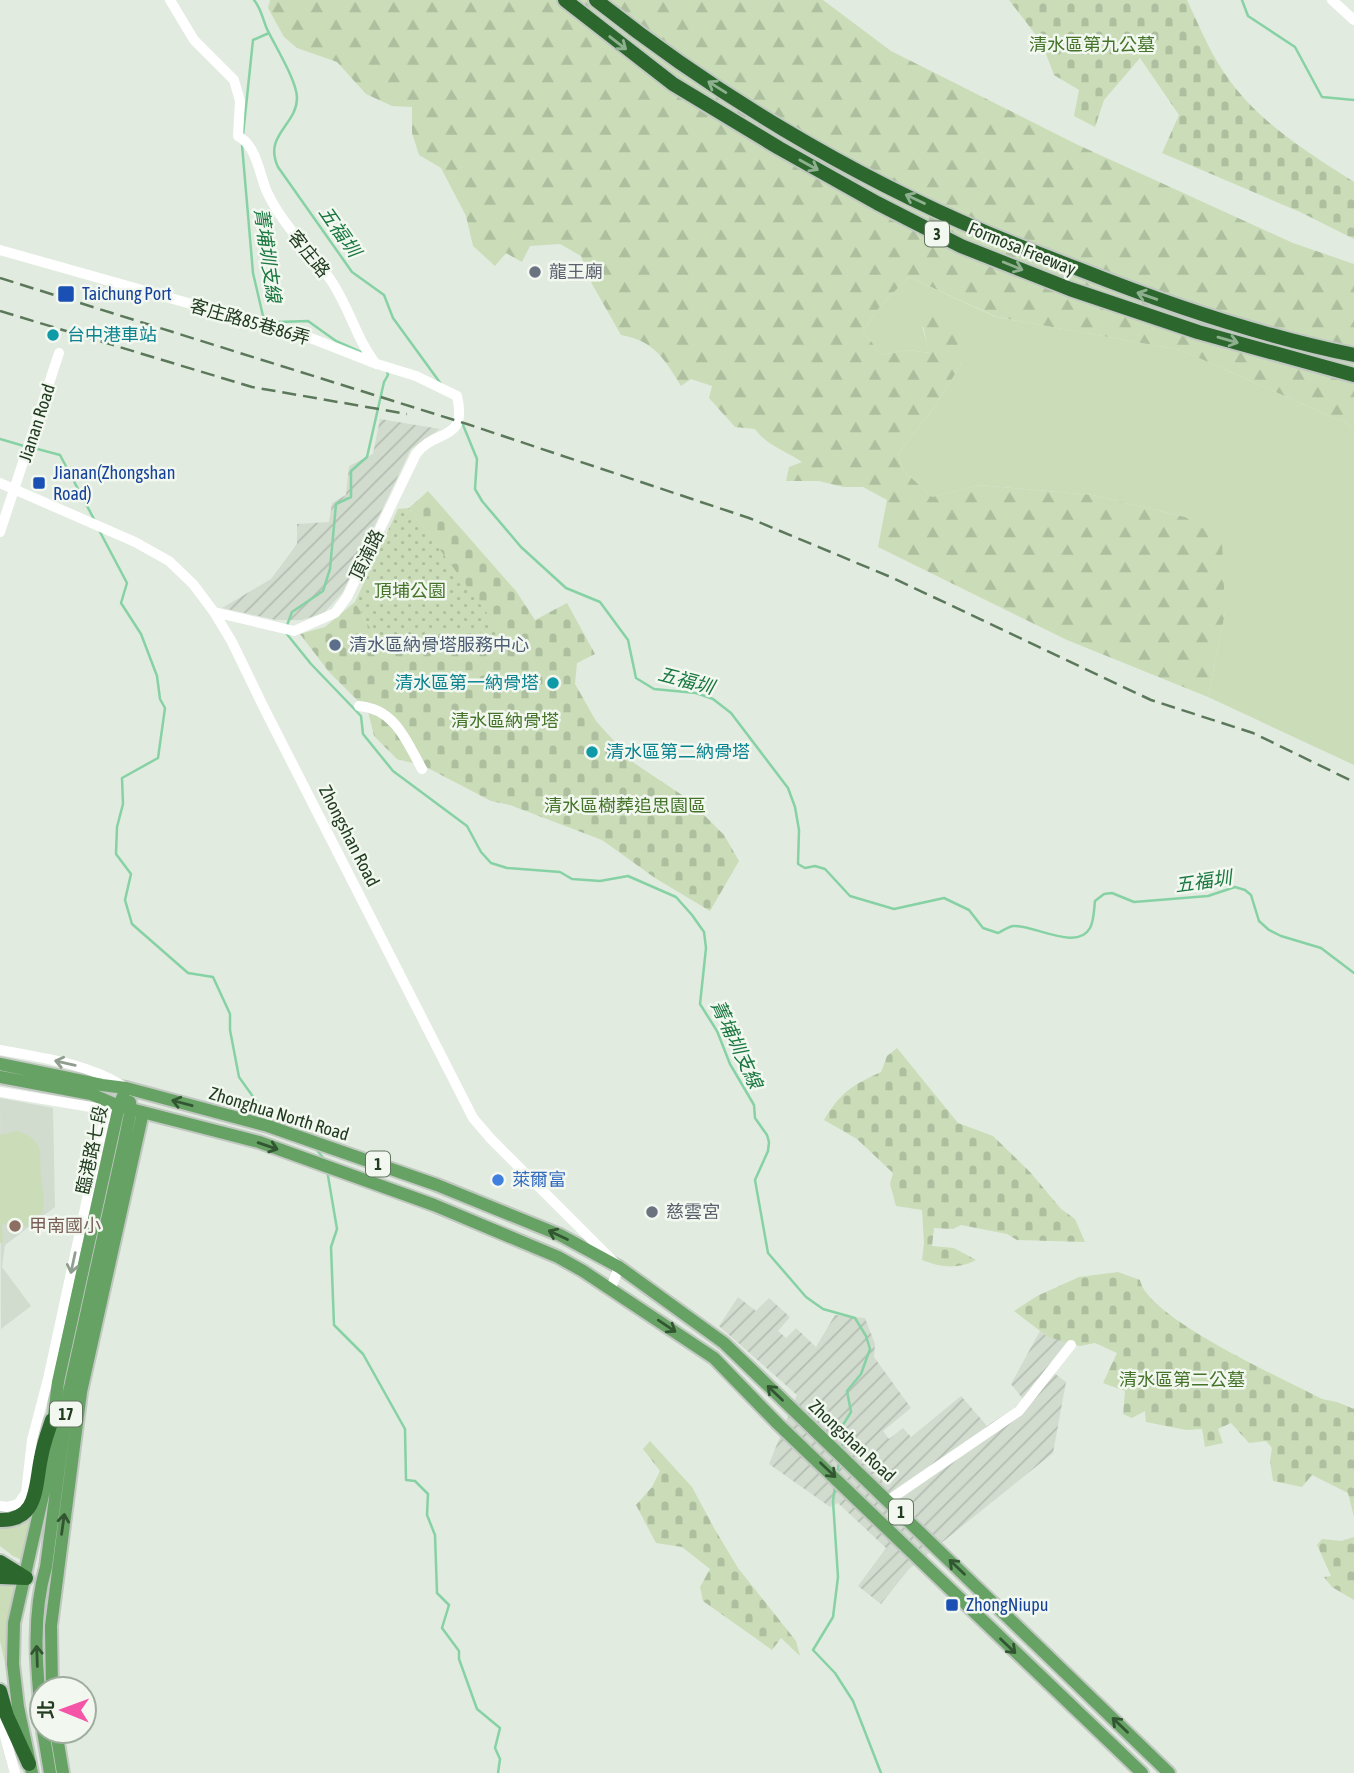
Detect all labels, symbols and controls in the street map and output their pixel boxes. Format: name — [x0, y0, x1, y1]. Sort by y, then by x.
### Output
park label: 清水區第九公墓 — [1029, 34, 1155, 55]
one-way arrow — [608, 35, 626, 50]
one-way arrow — [708, 79, 728, 93]
one-way arrow — [798, 159, 819, 172]
one-way arrow — [905, 192, 926, 205]
water label: 五福圳 — [315, 201, 367, 263]
water label: 菁埔圳支線 — [250, 206, 286, 306]
street label: Formosa Freeway — [965, 217, 1079, 280]
road number: 3 — [925, 222, 949, 246]
street label: 客庄路 — [284, 226, 335, 281]
place label: 龍王廟 — [549, 261, 603, 282]
one-way arrow — [1001, 261, 1023, 274]
marker: 龍王廟 — [527, 264, 543, 280]
place label: Taichung Port — [82, 283, 172, 304]
marker: Taichung Port — [56, 284, 76, 304]
one-way arrow — [1137, 289, 1159, 301]
street label: 客庄路85巷86弄 — [188, 294, 313, 349]
place label: 台中港車站 — [67, 324, 157, 345]
marker: 台中港車站 — [45, 327, 61, 343]
one-way arrow — [1216, 335, 1238, 348]
street label: Jianan Road — [14, 381, 59, 465]
place label: Jianan(Zhongshan Road) — [53, 462, 175, 504]
marker: Jianan(Zhongshan Road) — [31, 475, 47, 491]
street label: 頂湳路 — [345, 526, 388, 584]
park label: 頂埔公園 — [374, 580, 446, 601]
place label: 清水區納骨塔服務中心 — [349, 634, 529, 655]
marker: 清水區納骨塔服務中心 — [327, 637, 343, 653]
water label: 五福圳 — [656, 662, 719, 699]
place label: 清水區第一納骨塔 — [395, 672, 539, 693]
marker: 清水區第一納骨塔 — [545, 675, 561, 691]
park label: 清水區納骨塔 — [451, 710, 559, 731]
place label: 清水區第二納骨塔 — [606, 741, 750, 762]
marker: 清水區第二納骨塔 — [584, 744, 600, 760]
street label: Zhongshan Road — [315, 782, 384, 890]
park label: 清水區樹葬追思園區 — [544, 795, 706, 816]
water label: 五福圳 — [1173, 866, 1236, 896]
water label: 菁埔圳支線 — [707, 996, 768, 1094]
one-way arrow — [54, 1056, 77, 1069]
street label: Zhonghua North Road — [207, 1082, 352, 1145]
one-way arrow — [172, 1096, 194, 1109]
street label: 臨港路七段 — [72, 1104, 111, 1196]
one-way arrow — [257, 1140, 279, 1153]
road number: 1 — [366, 1152, 390, 1176]
place label: 萊爾富 — [512, 1169, 566, 1190]
marker: 萊爾富 — [490, 1172, 506, 1188]
place label: 慈雲宮 — [666, 1201, 720, 1222]
marker: 慈雲宮 — [644, 1204, 660, 1220]
place label: 甲南國小 — [29, 1215, 101, 1236]
marker: 甲南國小 — [7, 1218, 23, 1234]
one-way arrow — [548, 1228, 570, 1241]
one-way arrow — [66, 1251, 80, 1274]
one-way arrow — [657, 1319, 676, 1333]
park label: 清水區第二公墓 — [1119, 1369, 1245, 1390]
one-way arrow — [767, 1384, 784, 1401]
street label: Zhongshan Road — [805, 1395, 900, 1486]
road number: 17 — [50, 1402, 82, 1426]
one-way arrow — [819, 1462, 836, 1479]
road number: 1 — [889, 1500, 913, 1524]
one-way arrow — [57, 1513, 70, 1535]
one-way arrow — [949, 1559, 966, 1576]
place label: ZhongNiupu — [966, 1594, 1048, 1615]
marker: ZhongNiupu — [944, 1597, 960, 1613]
one-way arrow — [999, 1638, 1016, 1655]
one-way arrow — [30, 1645, 43, 1668]
north arrow — [28, 1675, 98, 1745]
text: 北 — [35, 1700, 57, 1719]
one-way arrow — [1112, 1717, 1129, 1734]

